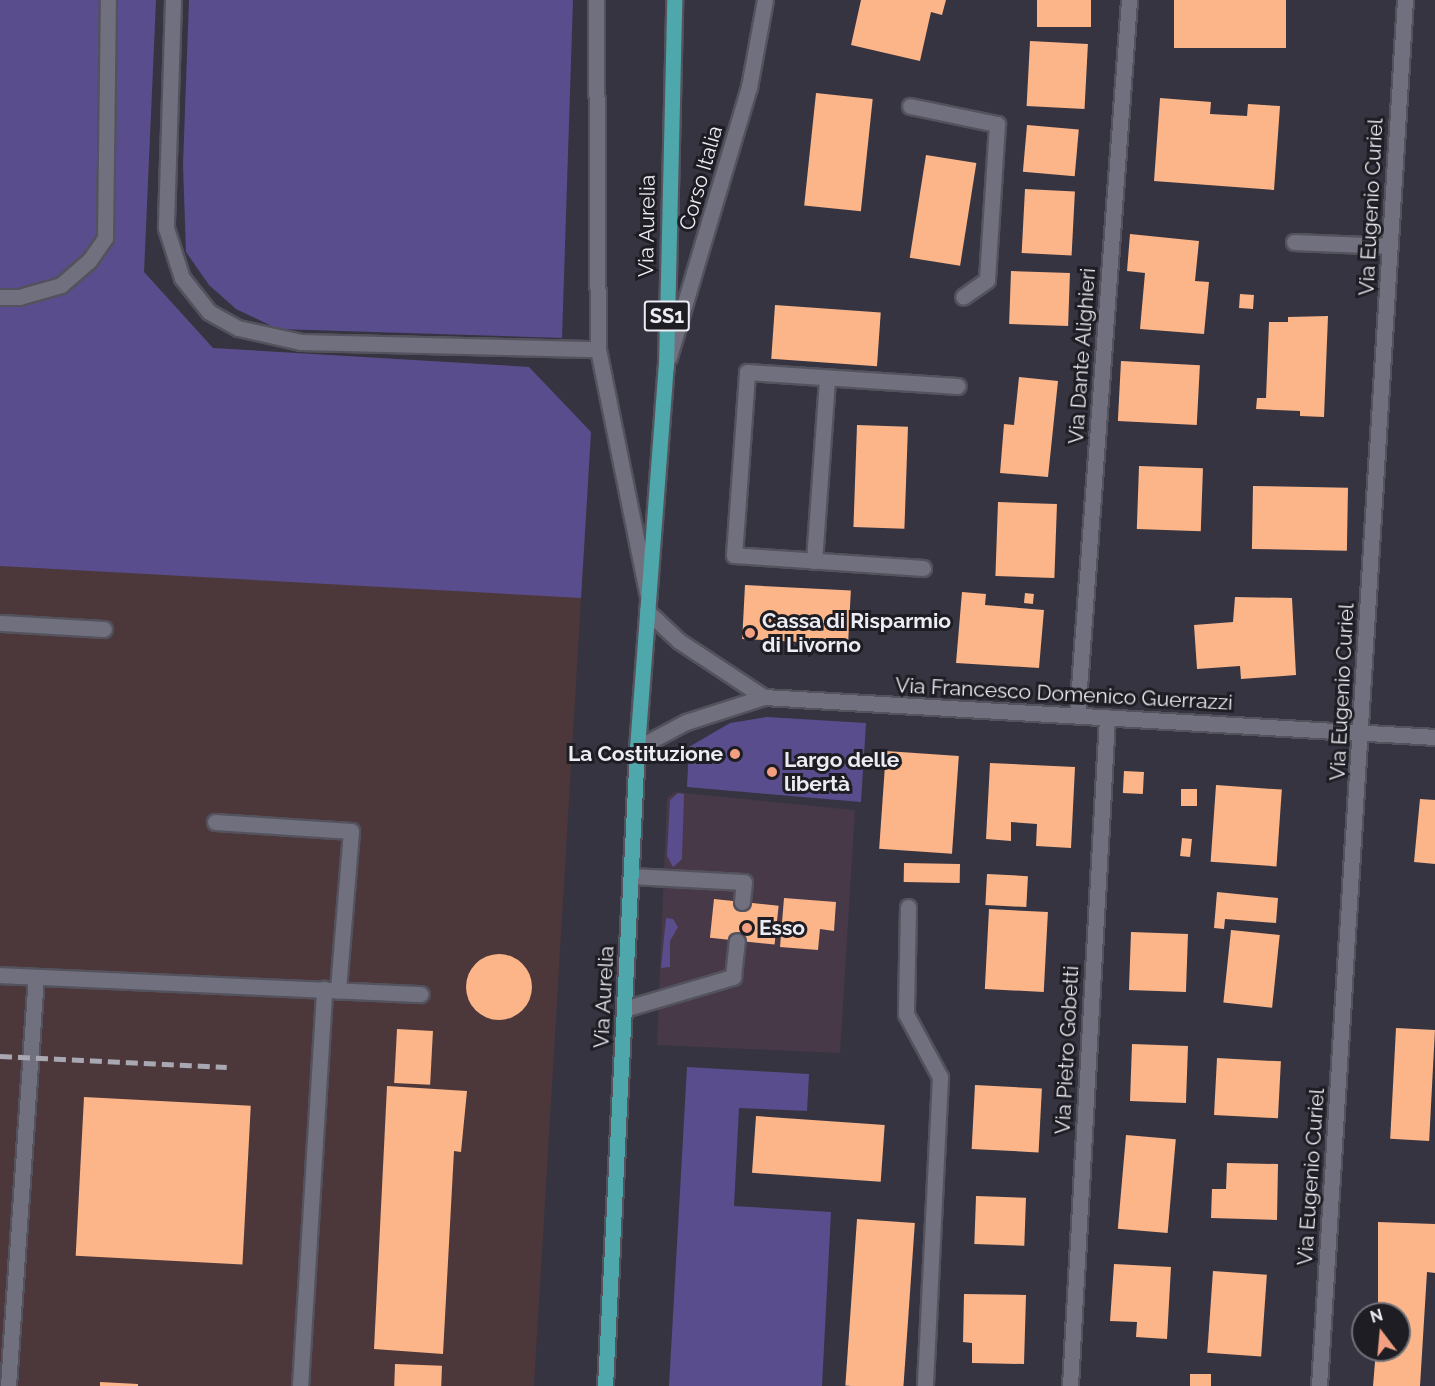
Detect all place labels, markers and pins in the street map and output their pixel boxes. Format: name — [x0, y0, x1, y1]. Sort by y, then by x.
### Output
place label: Cassa di Risparmio di Livorno — [762, 608, 951, 658]
marker: Cassa di Risparmio di Livorno — [743, 626, 757, 640]
place label: La Costituzione — [568, 741, 723, 767]
marker: La Costituzione — [728, 747, 742, 761]
place label: Largo delle libertà — [784, 747, 899, 797]
marker: Largo delle libertà — [765, 765, 779, 779]
place label: Esso — [759, 915, 805, 941]
marker: Esso — [740, 921, 754, 935]

